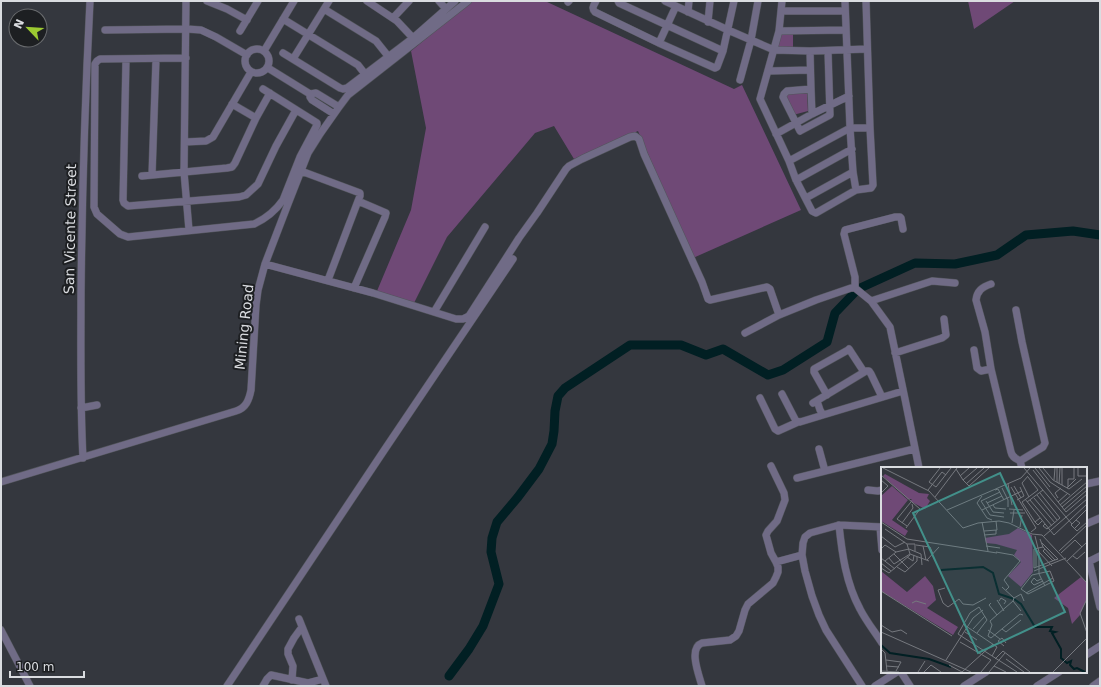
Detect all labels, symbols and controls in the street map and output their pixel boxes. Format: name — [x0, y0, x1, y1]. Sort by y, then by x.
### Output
north arrow — [8, 8, 48, 48]
text: N — [12, 17, 27, 31]
street label: San Vicente Street — [61, 163, 79, 294]
street label: Mining Road — [232, 283, 256, 371]
inset map — [881, 467, 1087, 673]
scale bar — [10, 653, 84, 679]
text: 100 m — [16, 660, 54, 674]

